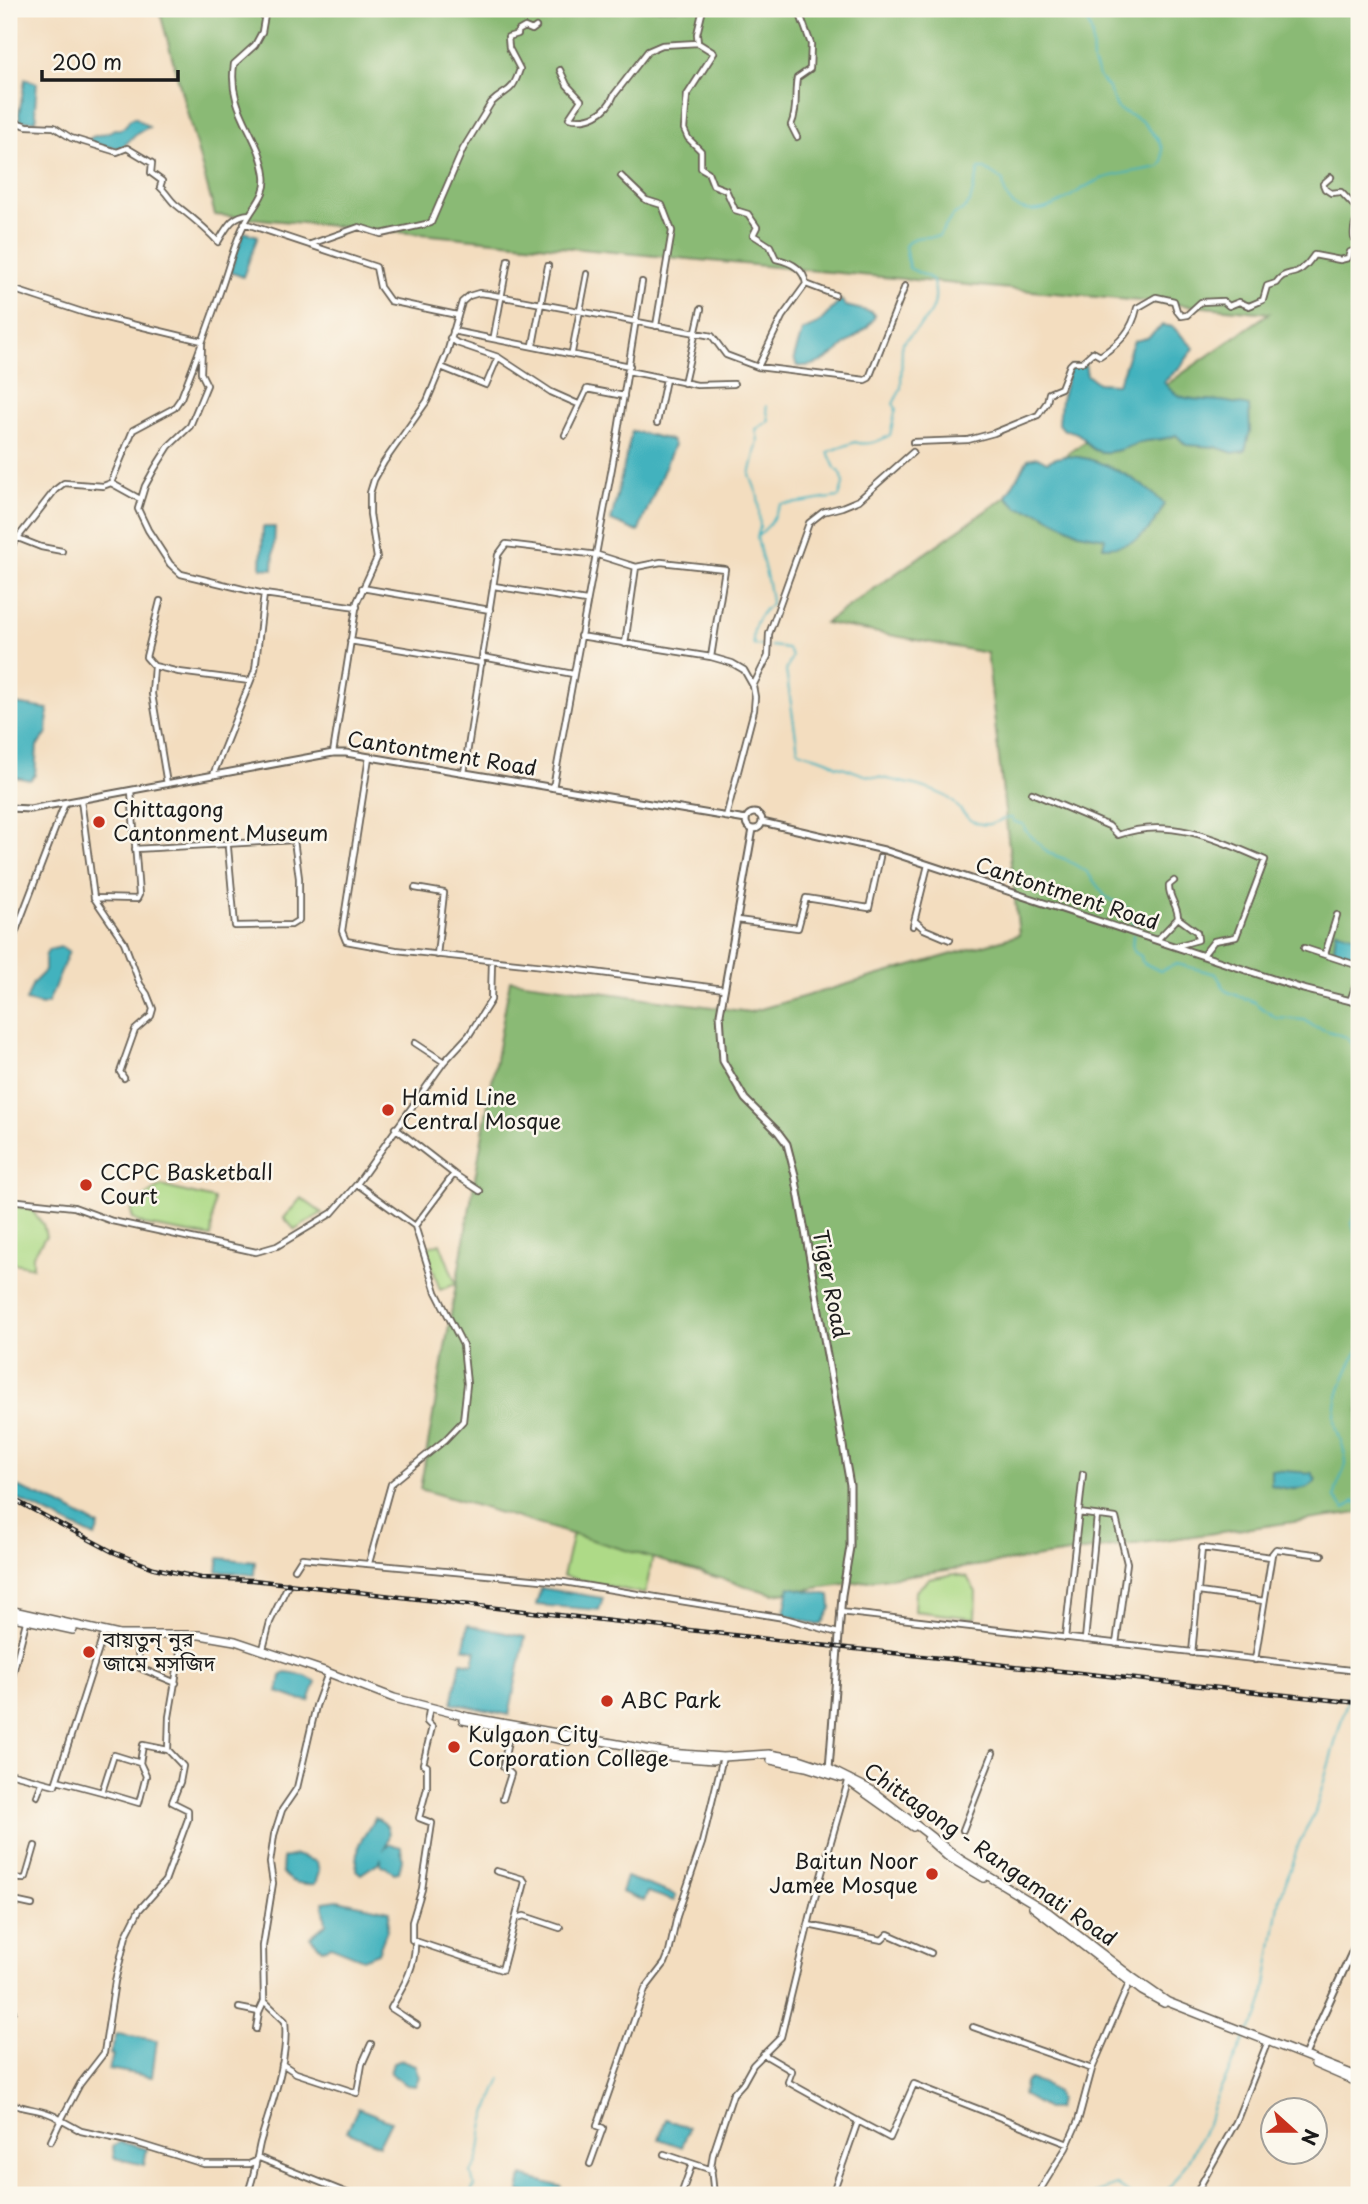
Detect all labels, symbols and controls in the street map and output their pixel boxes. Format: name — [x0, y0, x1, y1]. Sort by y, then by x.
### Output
scale bar — [42, 38, 178, 82]
text: 200 m — [52, 45, 122, 77]
street label: Cantontment Road — [345, 721, 539, 783]
place label: Chittagong Cantonment Museum — [113, 792, 328, 848]
marker: Chittagong Cantonment Museum — [91, 814, 107, 830]
street label: Cantontment Road — [972, 847, 1164, 937]
place label: Hamid Line Central Mosque — [402, 1080, 561, 1136]
marker: Hamid Line Central Mosque — [380, 1102, 396, 1118]
place label: CCPC Basketball Court — [100, 1155, 273, 1211]
marker: CCPC Basketball Court — [78, 1177, 94, 1193]
street label: Tiger Road — [806, 1227, 858, 1341]
place label: বায়তুন্ নুর জামে মসজিদ — [102, 1622, 216, 1678]
marker: বায়তুন্ নুর জামে মসজিদ — [81, 1644, 97, 1660]
place label: ABC Park — [621, 1683, 721, 1715]
marker: ABC Park — [599, 1693, 615, 1709]
place label: Kulgaon City Corporation College — [468, 1717, 669, 1773]
marker: Kulgaon City Corporation College — [446, 1739, 462, 1755]
street label: Chittagong - Rangamati Road — [858, 1754, 1124, 1953]
place label: Baitun Noor Jamee Mosque — [769, 1844, 918, 1900]
marker: Baitun Noor Jamee Mosque — [924, 1866, 940, 1882]
north arrow — [1260, 2096, 1330, 2166]
text: N — [1295, 2125, 1327, 2149]

